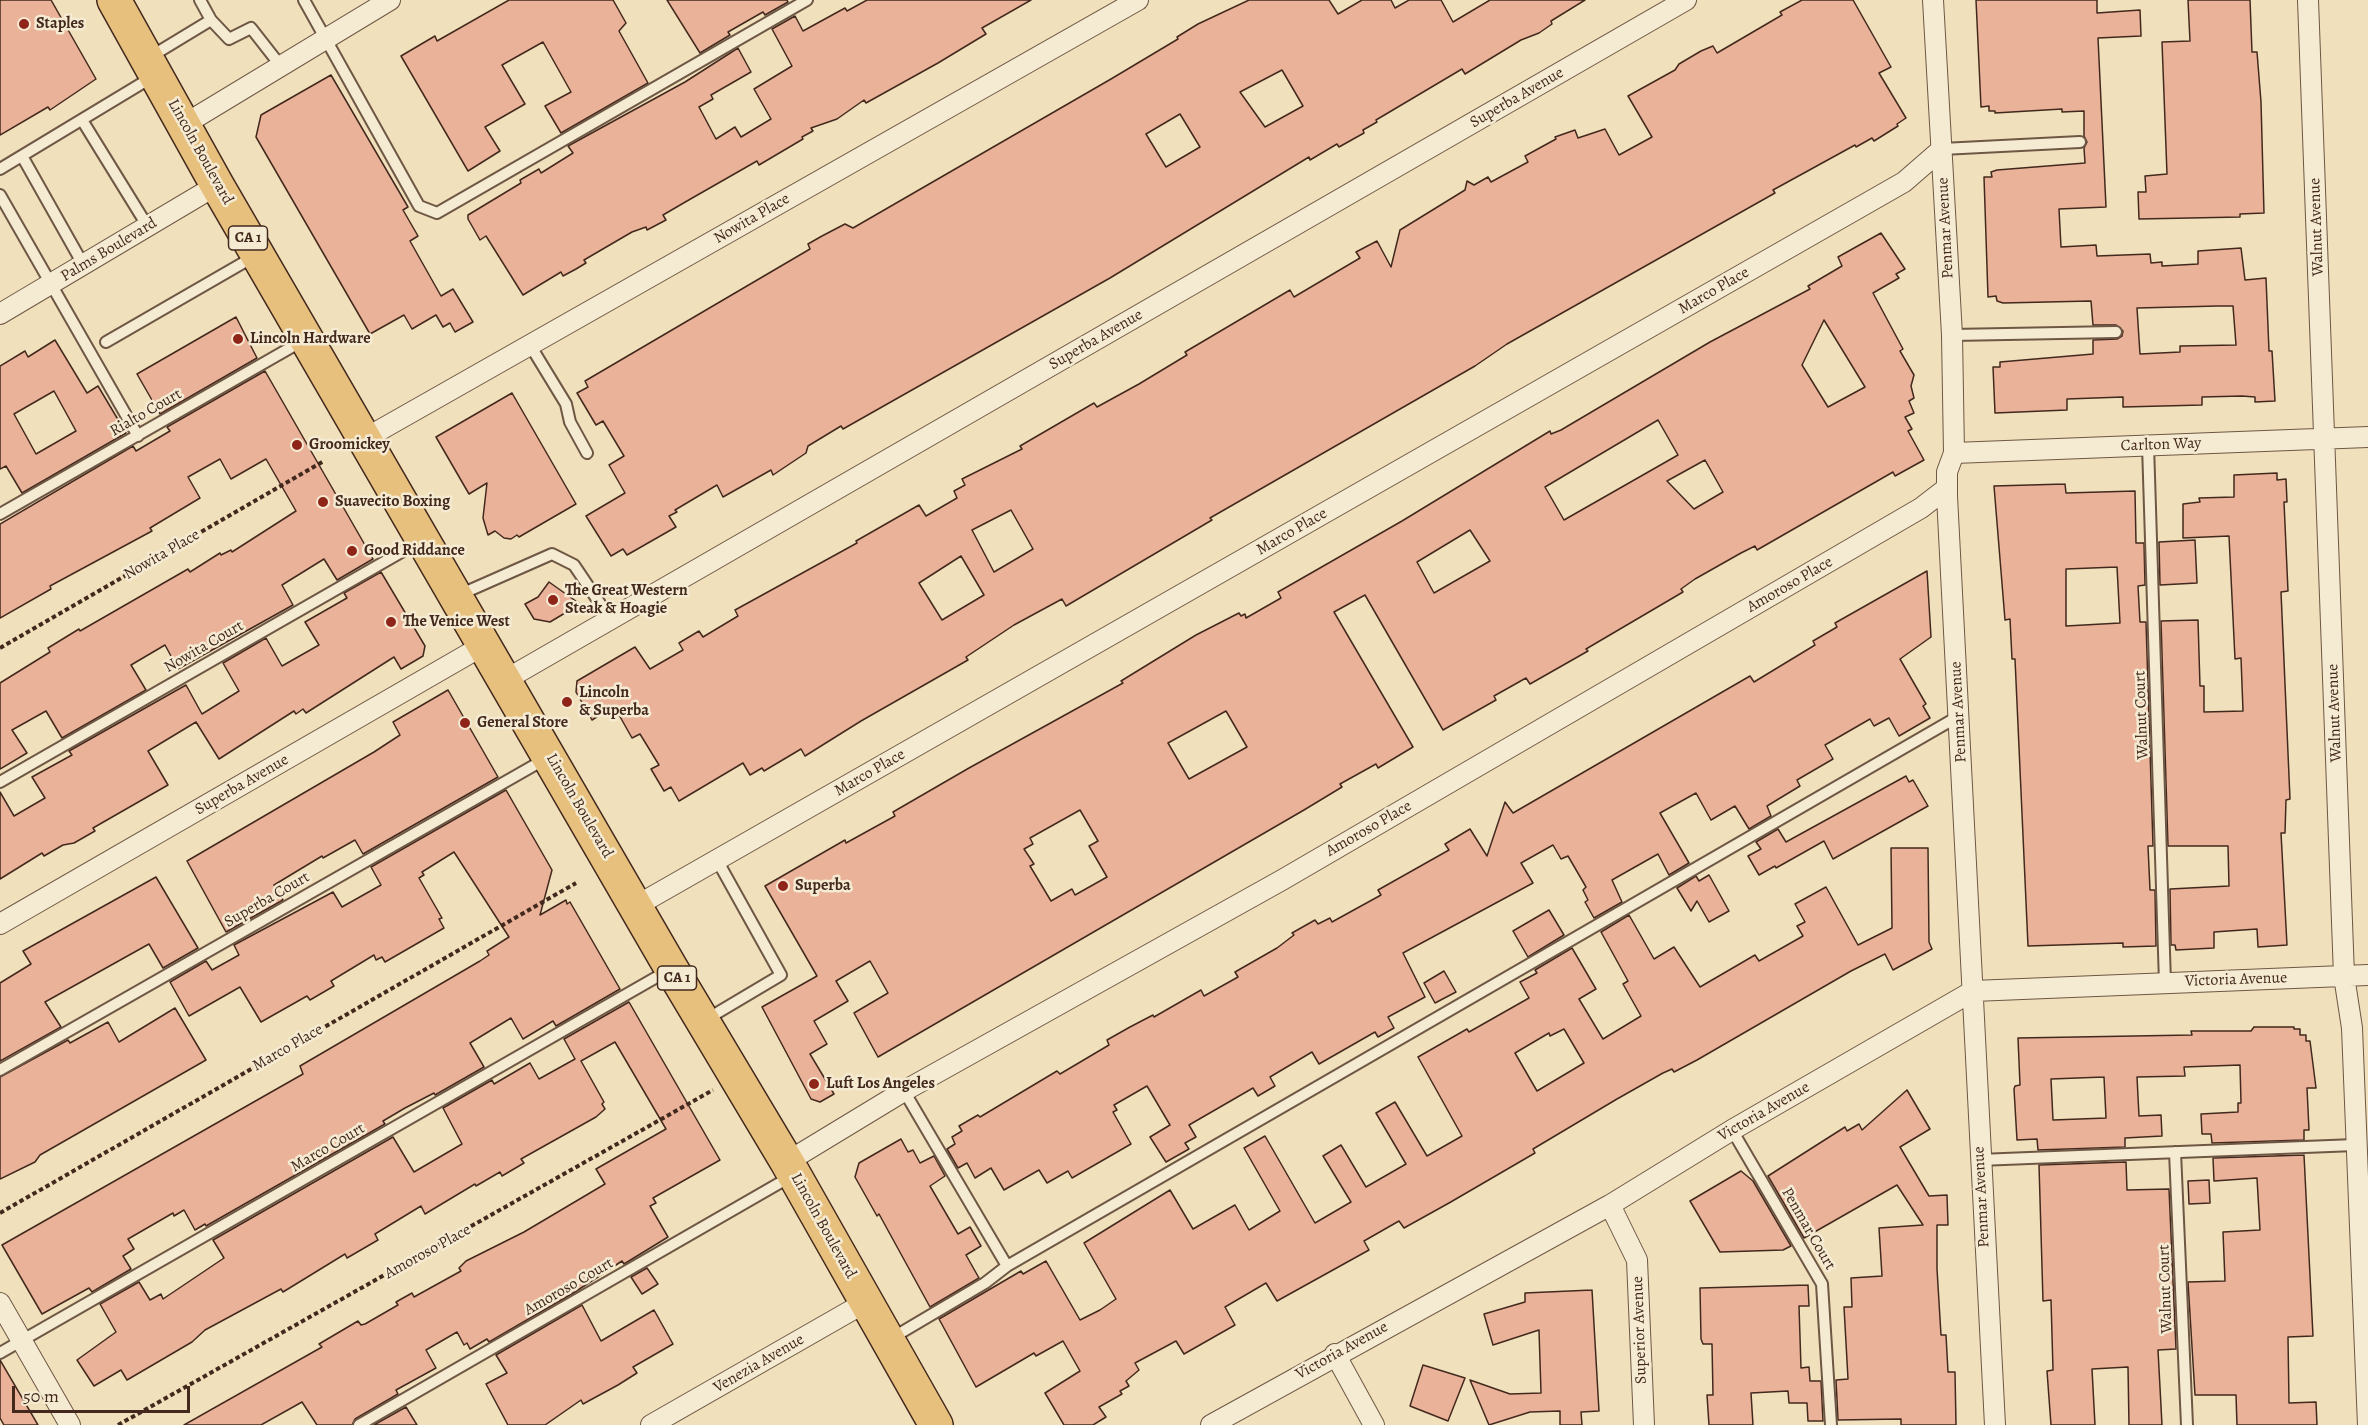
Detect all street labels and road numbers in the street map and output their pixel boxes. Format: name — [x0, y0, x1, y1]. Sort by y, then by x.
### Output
street label: Superba Avenue — [1467, 63, 1567, 133]
street label: Lincoln Boulevard — [163, 96, 237, 208]
street label: Penmar Avenue — [1934, 177, 1958, 279]
street label: Walnut Avenue — [2306, 177, 2328, 277]
street label: Nowita Place — [711, 190, 793, 248]
street label: Palms Boulevard — [57, 214, 161, 286]
road number: CA 1 — [228, 226, 268, 250]
street label: Marco Place — [1675, 263, 1753, 319]
street label: Superba Avenue — [1046, 305, 1146, 375]
street label: Rialto Court — [107, 385, 185, 441]
street label: Carlton Way — [2120, 434, 2202, 456]
street label: Marco Place — [1253, 504, 1331, 560]
street label: Nowita Place — [121, 526, 203, 584]
street label: Amoroso Place — [1744, 553, 1836, 617]
street label: Nowita Court — [161, 617, 247, 677]
street label: Penmar Avenue — [1947, 661, 1971, 763]
street label: Walnut Avenue — [2324, 663, 2346, 763]
street label: Walnut Court — [2131, 670, 2153, 760]
street label: Marco Place — [831, 745, 909, 801]
street label: Superba Avenue — [192, 750, 292, 820]
street label: Lincoln Boulevard — [541, 750, 617, 862]
street label: Amoroso Place — [1323, 797, 1415, 861]
street label: Superba Court — [221, 868, 313, 932]
road number: CA 1 — [658, 966, 696, 990]
street label: Victoria Avenue — [2184, 969, 2288, 991]
street label: Marco Place — [249, 1020, 327, 1076]
street label: Victoria Avenue — [1715, 1078, 1813, 1146]
street label: Marco Court — [288, 1119, 368, 1177]
street label: Penmar Avenue — [1970, 1146, 1994, 1248]
street label: Lincoln Boulevard — [786, 1170, 860, 1282]
street label: Penmar Court — [1777, 1184, 1839, 1274]
street label: Amoroso Place — [381, 1220, 475, 1284]
street label: Walnut Court — [2155, 1244, 2177, 1334]
street label: Amoroso Court — [521, 1254, 617, 1320]
street label: Superior Avenue — [1629, 1276, 1651, 1384]
street label: Victoria Avenue — [1292, 1318, 1392, 1384]
street label: Venezia Avenue — [710, 1330, 808, 1398]

